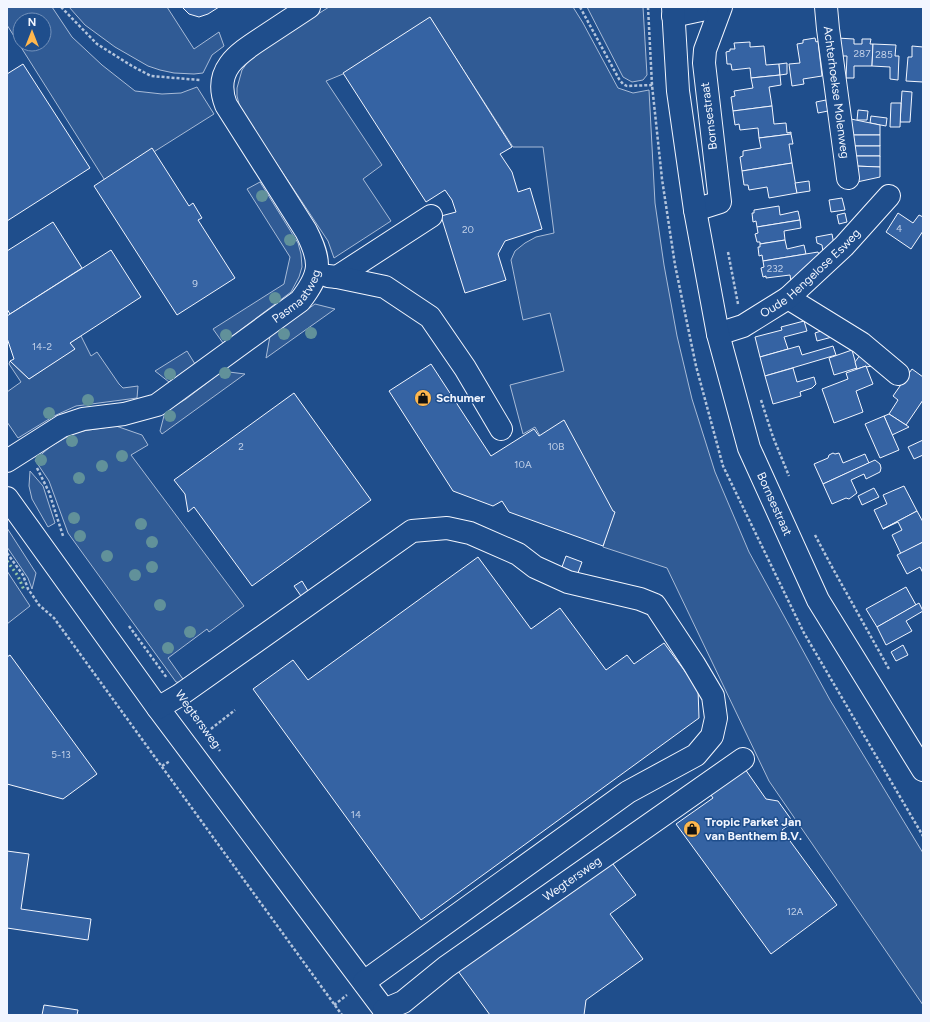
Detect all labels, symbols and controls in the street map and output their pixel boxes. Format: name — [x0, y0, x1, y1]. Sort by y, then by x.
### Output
north arrow — [12, 12, 52, 52]
text: N — [28, 16, 36, 29]
street label: Achterhoekse Molenweg — [821, 25, 852, 159]
house number: 287 — [853, 47, 871, 60]
house number: 285 — [875, 48, 893, 61]
street label: Bornsestraat — [698, 81, 720, 151]
house number: 4 — [896, 222, 902, 235]
house number: 20 — [462, 223, 474, 236]
street label: Oude Hengelose Esweg — [757, 226, 863, 321]
house number: 232 — [767, 262, 783, 275]
street label: Pasmaatweg — [269, 268, 324, 326]
house number: 9 — [192, 277, 198, 290]
house number: 14-2 — [32, 340, 52, 353]
shop icon: Schumer — [413, 388, 433, 408]
place label: Schumer — [436, 391, 486, 405]
house number: 2 — [238, 440, 244, 453]
house number: 10B — [548, 440, 564, 453]
house number: 10A — [514, 458, 532, 471]
street label: Bornsestraat — [754, 470, 795, 538]
street label: Wegtersweg — [172, 687, 224, 751]
house number: 5-13 — [51, 748, 71, 761]
house number: 14 — [351, 808, 361, 821]
place label: Tropic Parket Jan van Benthem B.V. — [705, 815, 802, 843]
shop icon: Tropic Parket Jan van Benthem B.V. — [682, 819, 702, 839]
street label: Wegtersweg — [540, 853, 604, 904]
house number: 12A — [787, 905, 803, 918]

